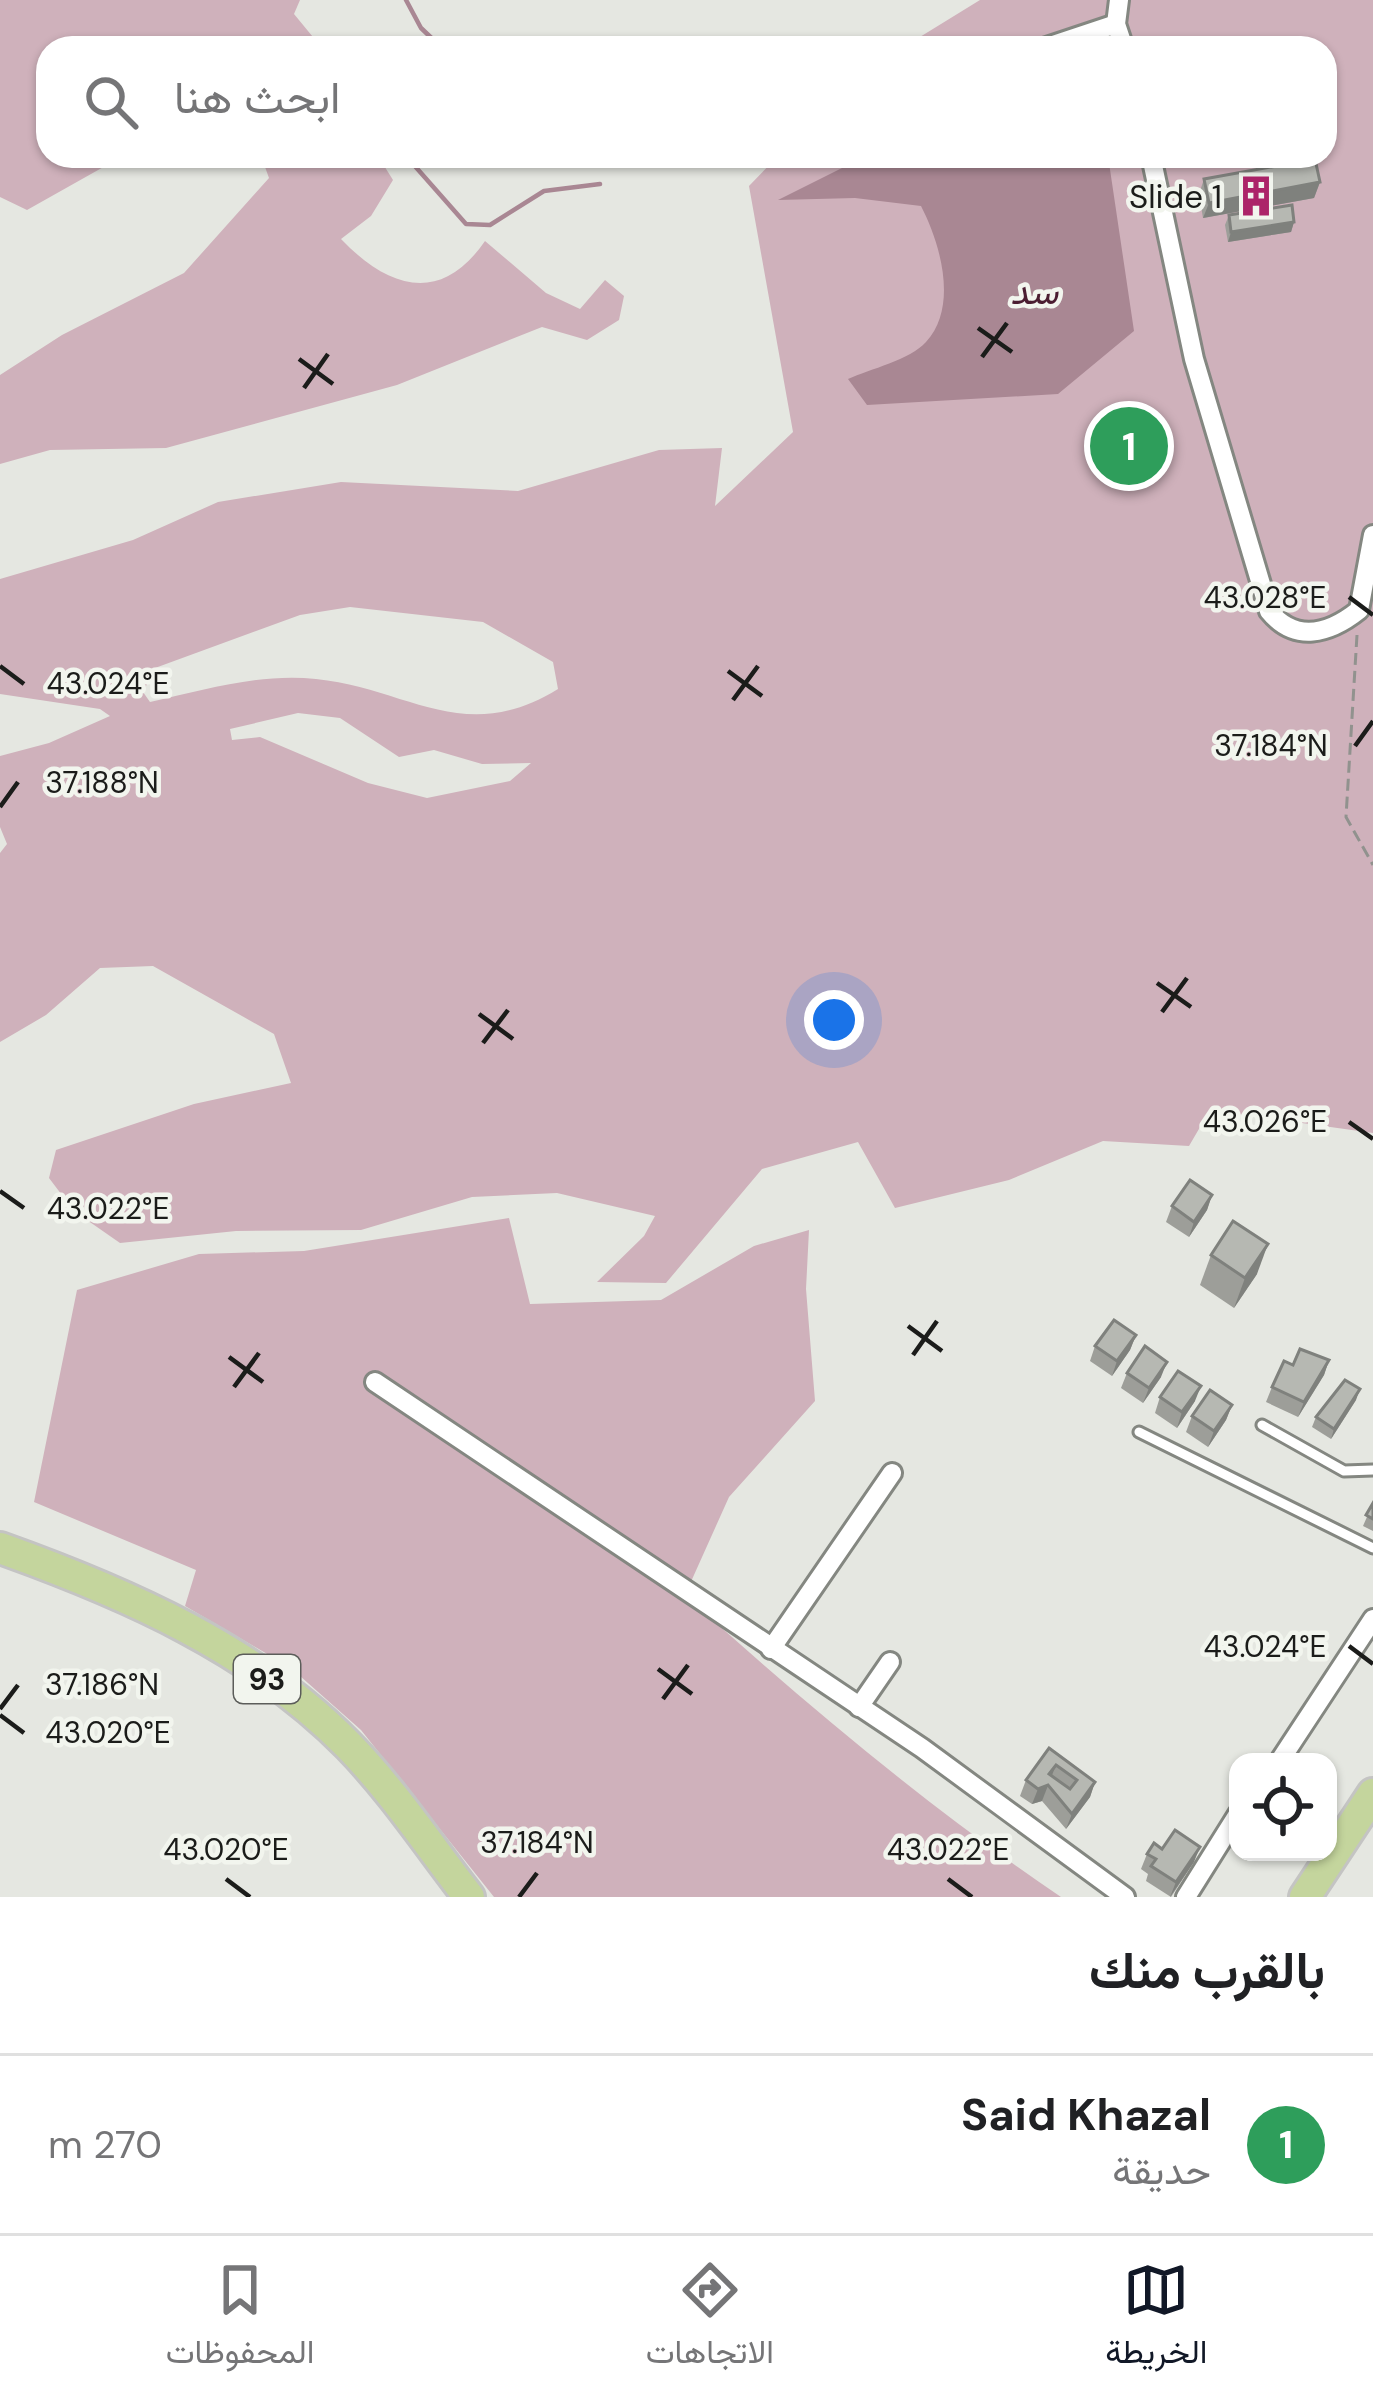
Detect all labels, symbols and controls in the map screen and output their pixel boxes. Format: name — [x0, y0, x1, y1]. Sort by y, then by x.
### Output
search box — [36, 36, 1337, 168]
text: ابحث هنا — [174, 68, 340, 127]
icon: search — [78, 69, 144, 135]
building icon: Slide 1 — [1233, 173, 1279, 219]
place label: Slide 1 — [1129, 175, 1222, 218]
water label: سد — [1010, 268, 1059, 315]
pin: 1 — [1090, 401, 1168, 491]
text: 43.028°E — [1203, 578, 1327, 617]
text: 43.024°E — [46, 664, 170, 703]
text: 37.184°N — [1214, 726, 1328, 765]
text: 37.188°N — [45, 763, 159, 802]
your location — [804, 990, 864, 1050]
text: 43.026°E — [1203, 1102, 1327, 1141]
text: 43.022°E — [47, 1189, 169, 1228]
text: 43.024°E — [1203, 1627, 1327, 1666]
road number: 93 — [234, 1655, 300, 1703]
text: 37.186°N — [45, 1665, 159, 1704]
text: 43.020°E — [45, 1713, 171, 1752]
map controls — [1229, 1753, 1337, 1861]
button: locate — [1229, 1753, 1337, 1861]
text: 37.184°N — [480, 1823, 594, 1862]
text: 43.020°E — [163, 1830, 289, 1869]
text: 43.022°E — [887, 1830, 1009, 1869]
text: بالقرب منك — [1089, 1937, 1325, 2004]
text: Said Khazal — [961, 2085, 1211, 2144]
text: 270 m — [48, 2119, 162, 2170]
text: 1 — [1279, 2119, 1293, 2170]
text: حديقة — [1112, 2145, 1211, 2196]
tab: المحفوظات — [166, 2257, 314, 2381]
tab: الاتجاهات — [646, 2257, 774, 2381]
tab: الخريطة — [1105, 2257, 1207, 2381]

